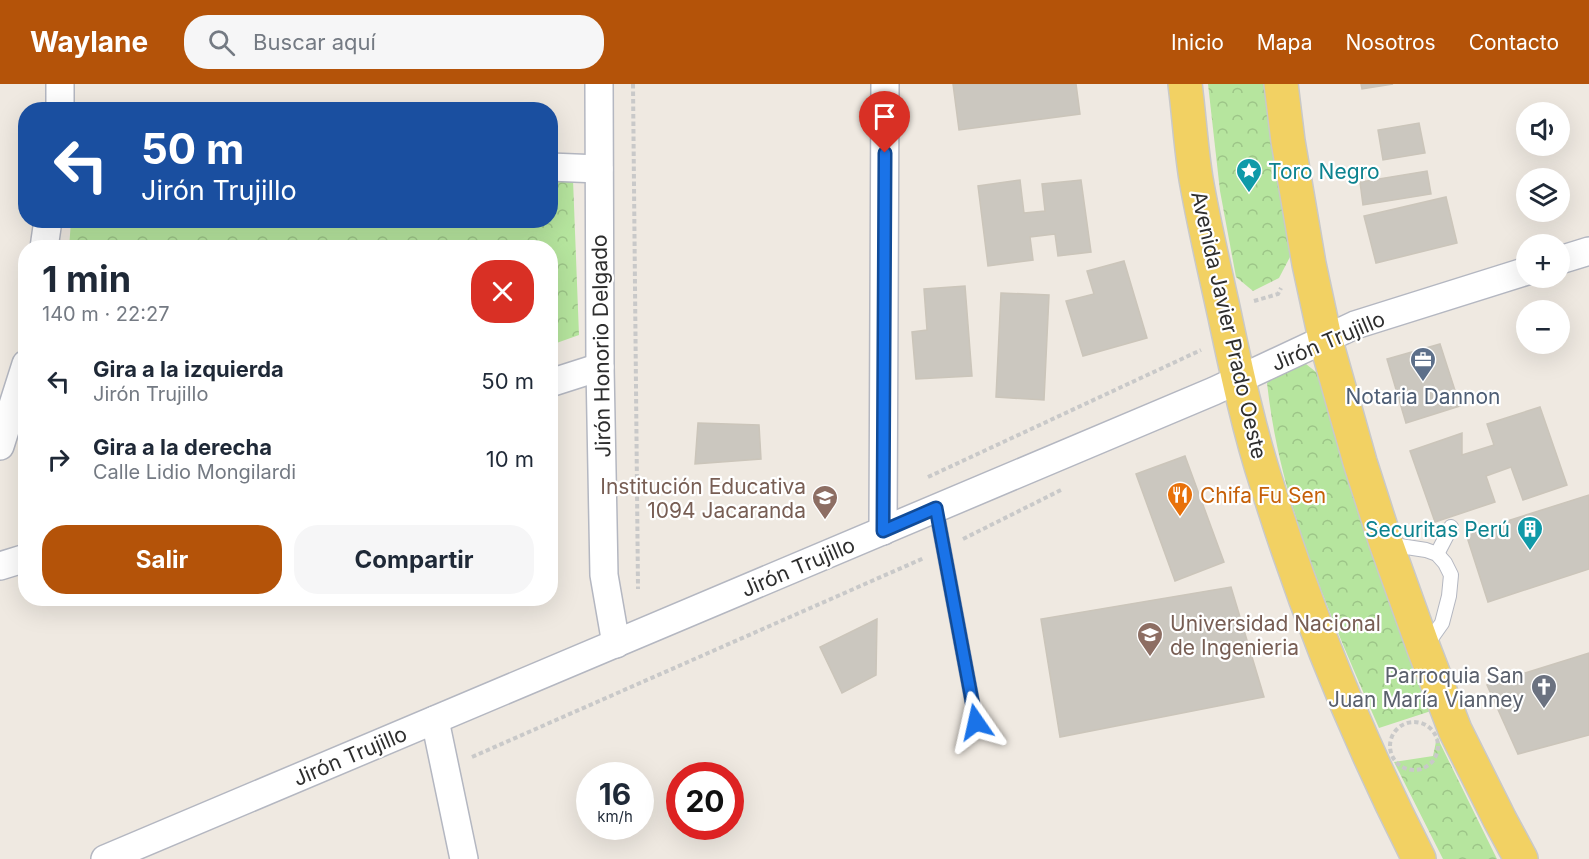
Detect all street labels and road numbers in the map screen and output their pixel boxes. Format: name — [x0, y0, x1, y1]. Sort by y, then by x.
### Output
street label: Avenida Javier Prado Oeste — [1186, 189, 1272, 461]
street label: Jirón Honorio Delgado — [587, 234, 615, 458]
street label: Jirón Trujillo — [1267, 306, 1389, 376]
street label: Jirón Trujillo — [737, 532, 859, 602]
street label: Jirón Trujillo — [289, 721, 411, 791]

